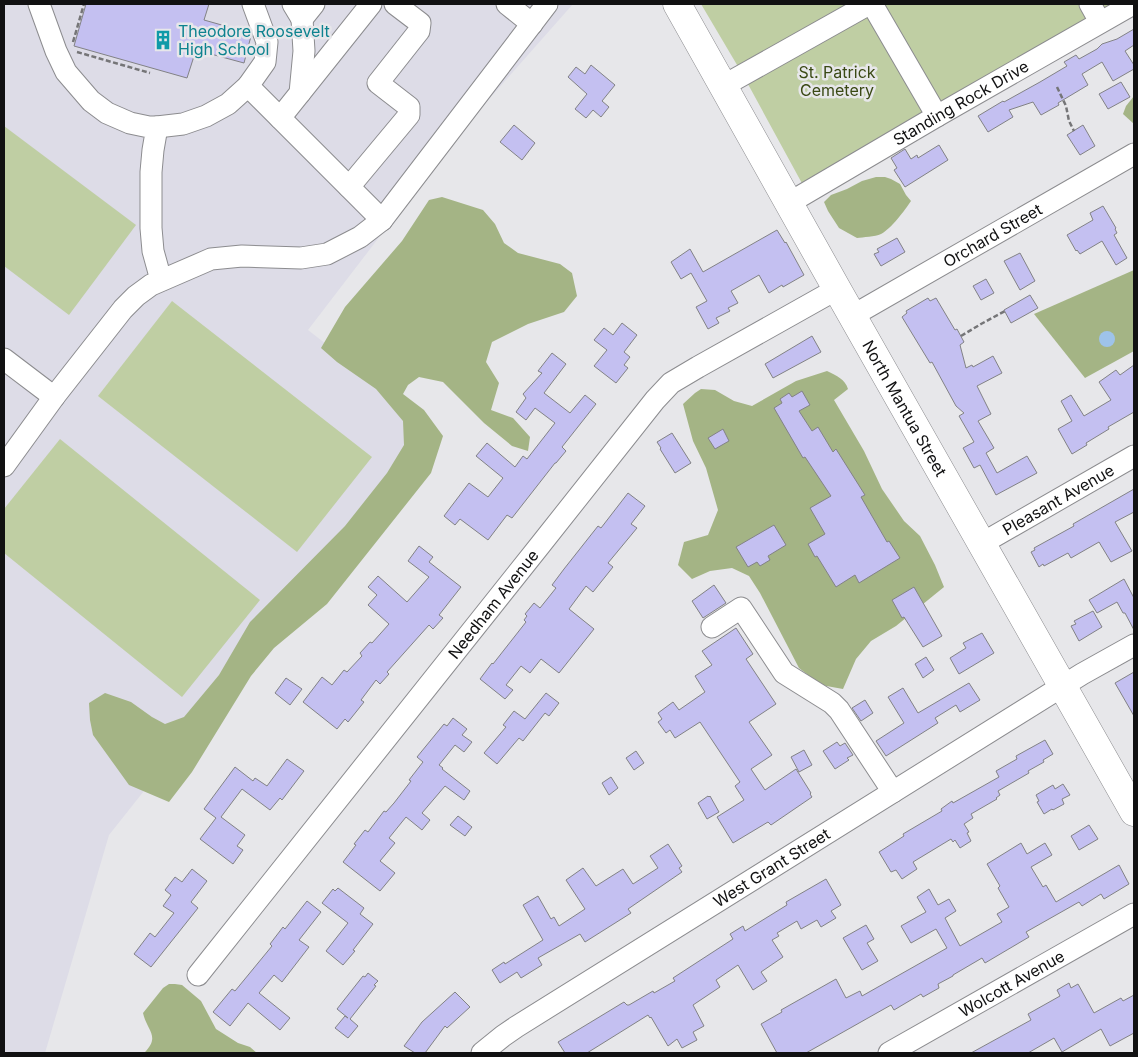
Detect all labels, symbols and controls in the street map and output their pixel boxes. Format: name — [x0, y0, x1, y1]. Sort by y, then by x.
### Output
place label: Theodore Roosevelt High School — [178, 21, 330, 59]
building icon: Theodore Roosevelt High School — [152, 29, 174, 51]
street label: Standing Rock Drive — [889, 56, 1032, 150]
park label: St. Patrick Cemetery — [798, 62, 876, 100]
street label: Orchard Street — [939, 199, 1045, 272]
street label: North Mantua Street — [858, 337, 951, 480]
street label: Pleasant Avenue — [999, 460, 1117, 540]
street label: Needham Avenue — [444, 546, 543, 663]
street label: West Grant Street — [710, 824, 834, 912]
street label: Wolcott Avenue — [955, 946, 1068, 1021]

